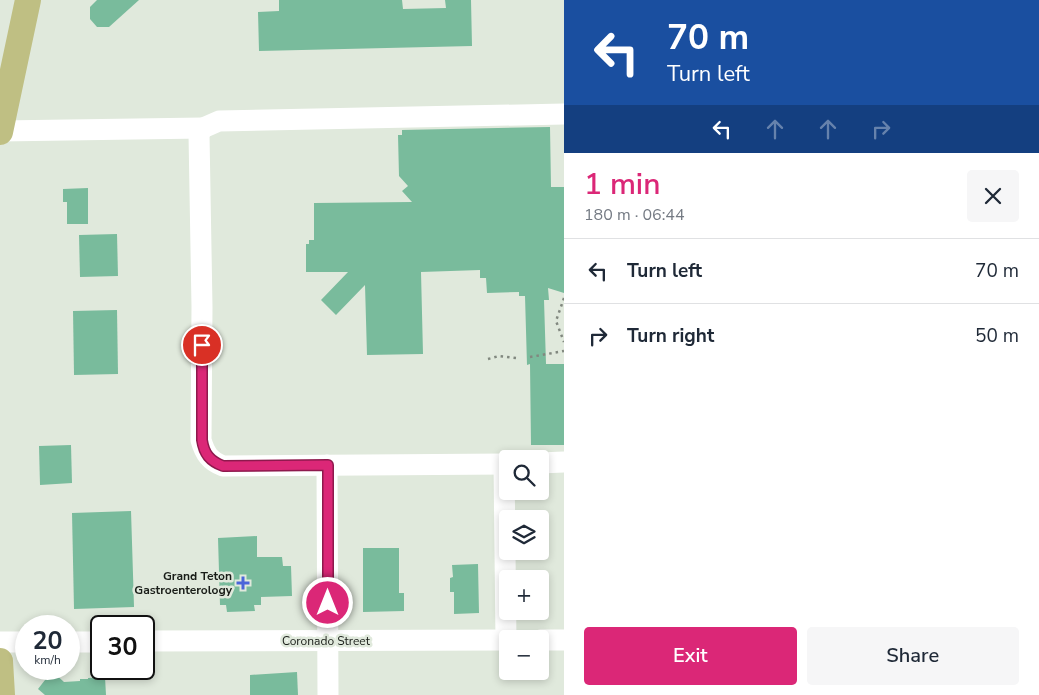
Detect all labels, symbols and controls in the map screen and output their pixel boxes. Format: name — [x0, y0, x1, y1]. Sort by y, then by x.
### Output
text: 70 m — [667, 14, 749, 61]
icon: left — [584, 20, 649, 85]
text: Turn left — [667, 59, 750, 89]
icon: left — [708, 115, 736, 143]
icon: ahead — [761, 115, 789, 143]
icon: ahead — [814, 115, 842, 143]
icon: right — [867, 115, 895, 143]
text: 1 min — [584, 164, 660, 205]
button: close — [967, 170, 1019, 222]
text: 180 m · 06:44 — [584, 204, 685, 226]
icon: left — [584, 257, 612, 285]
text: Turn left — [627, 258, 702, 284]
text: 70 m — [975, 258, 1019, 284]
icon: right — [584, 322, 612, 350]
text: Turn right — [627, 323, 714, 349]
text: 50 m — [975, 323, 1019, 349]
pin — [181, 324, 223, 366]
icon: arrive — [188, 331, 216, 359]
map controls — [499, 450, 549, 680]
button: search — [499, 450, 549, 500]
button: layers — [499, 510, 549, 560]
place label: Grand Teton Gastroenterology — [134, 568, 233, 598]
button: + — [499, 570, 549, 620]
marker: Grand Teton Gastroenterology — [236, 576, 250, 590]
position arrow — [301, 576, 353, 628]
speed limit sign: 30 — [90, 615, 155, 680]
text: 20 — [32, 624, 63, 658]
button: Exit — [584, 627, 797, 685]
button: Share — [807, 627, 1019, 685]
button: − — [499, 630, 549, 680]
street label: Coronado Street — [282, 633, 371, 649]
text: km/h — [34, 652, 61, 668]

